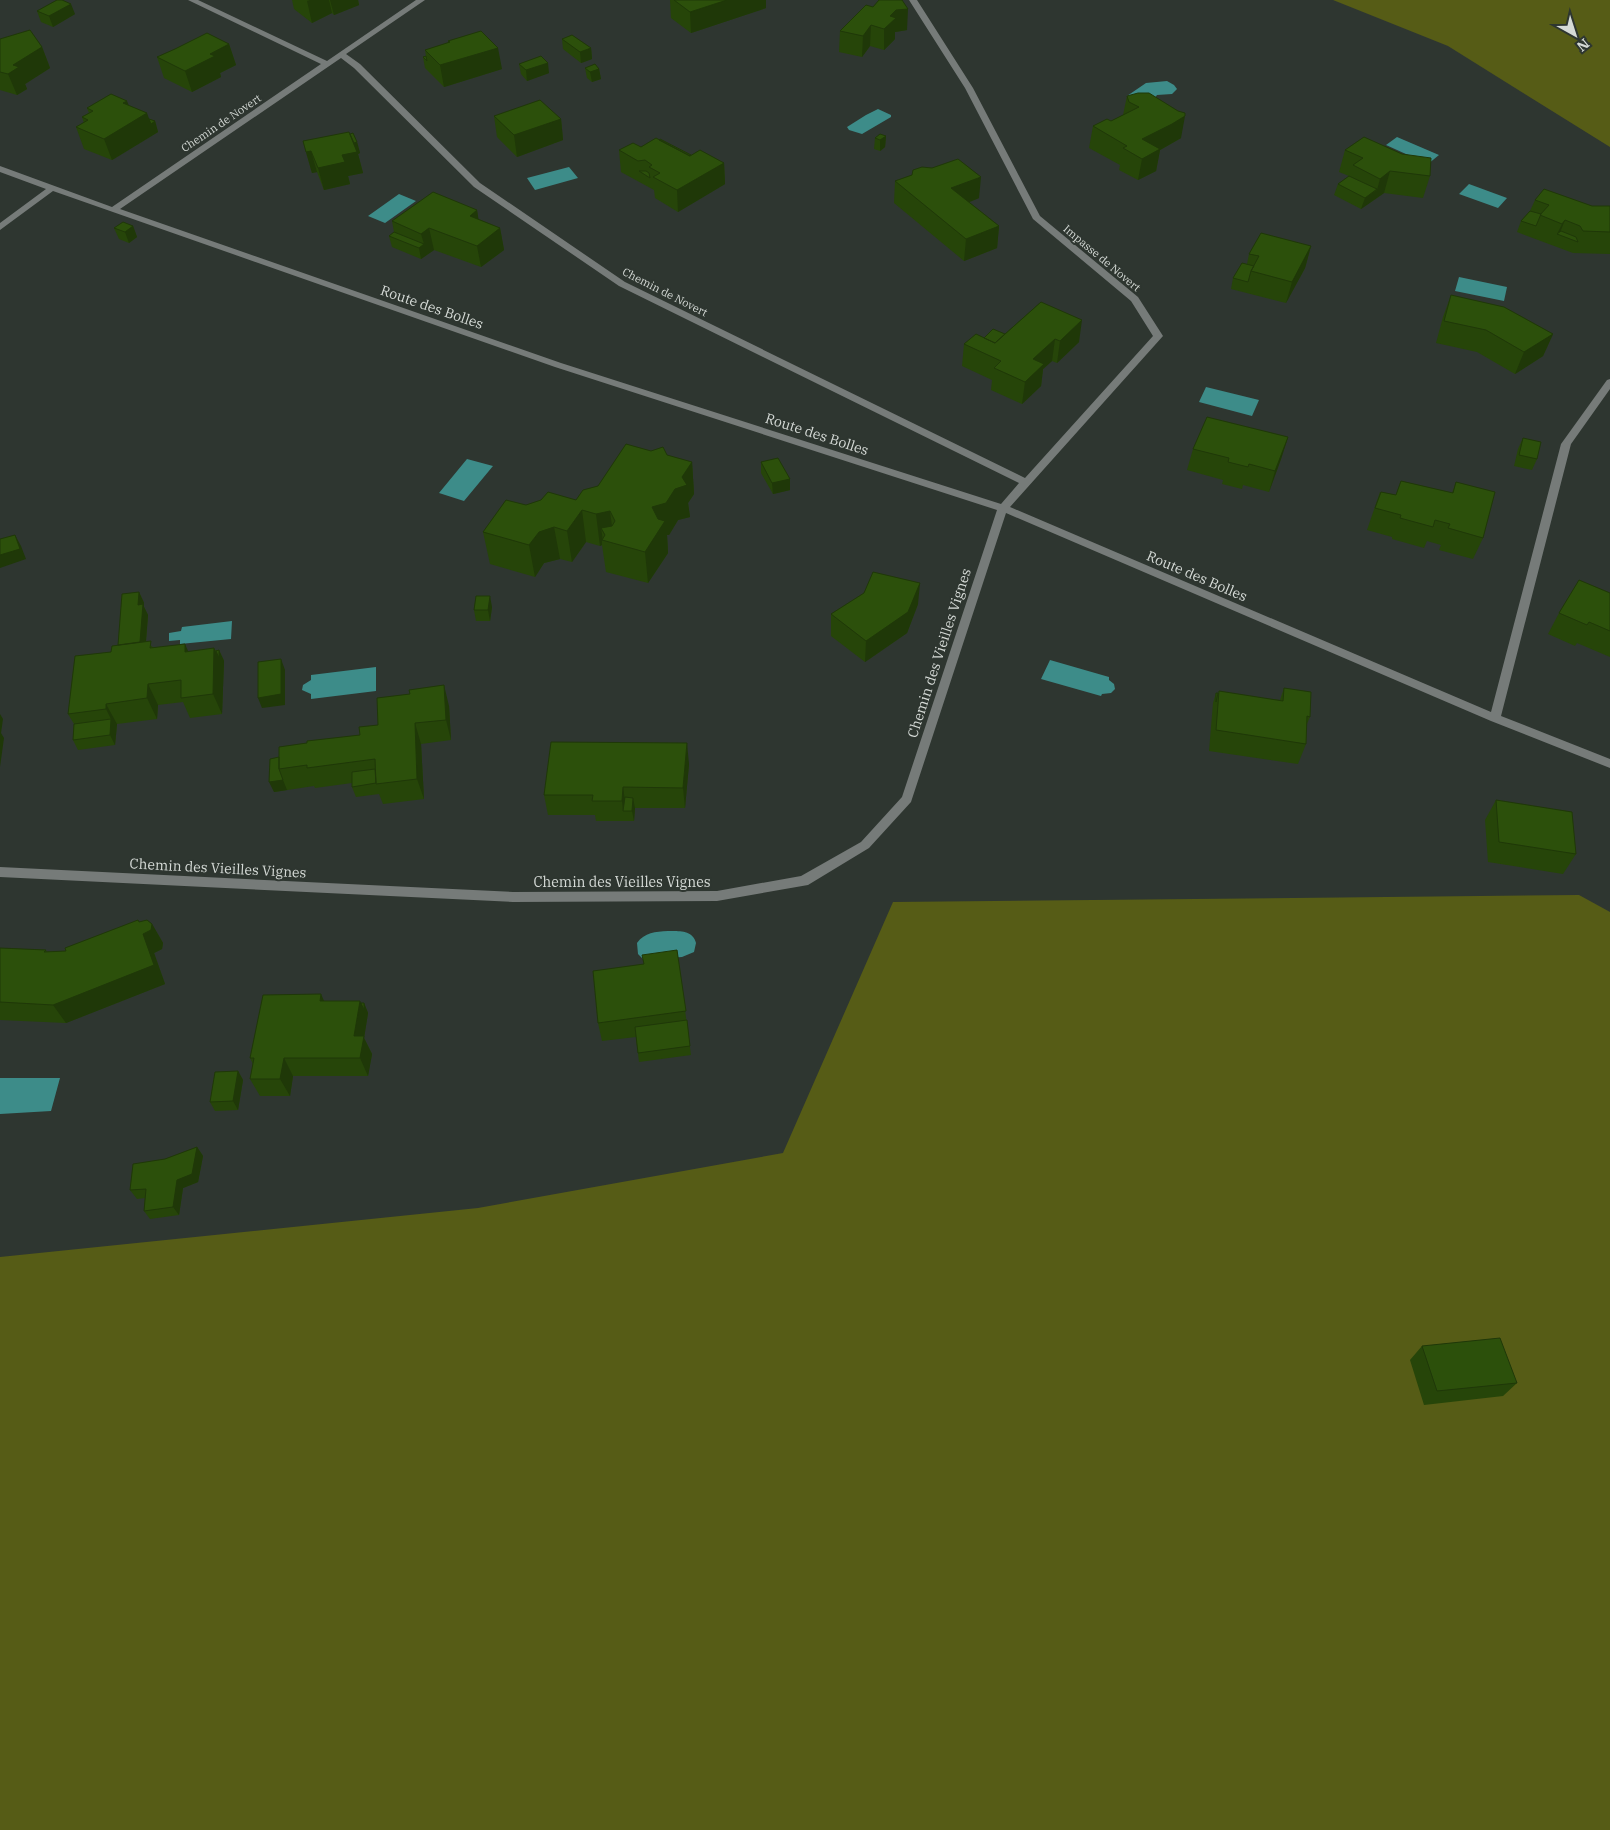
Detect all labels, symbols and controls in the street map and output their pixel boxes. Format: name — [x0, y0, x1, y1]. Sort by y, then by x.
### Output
north arrow — [1550, 10, 1600, 60]
text: N — [1573, 35, 1593, 56]
street label: Chemin de Novert — [178, 91, 264, 155]
street label: Impasse de Novert — [1061, 222, 1144, 294]
street label: Chemin de Novert — [620, 264, 710, 320]
street label: Route des Bolles — [378, 281, 486, 333]
street label: Route des Bolles — [763, 409, 871, 459]
street label: Route des Bolles — [1144, 547, 1250, 605]
street label: Chemin des Vieilles Vignes — [903, 566, 975, 740]
street label: Chemin des Vieilles Vignes — [129, 854, 307, 882]
street label: Chemin des Vieilles Vignes — [533, 873, 711, 891]

